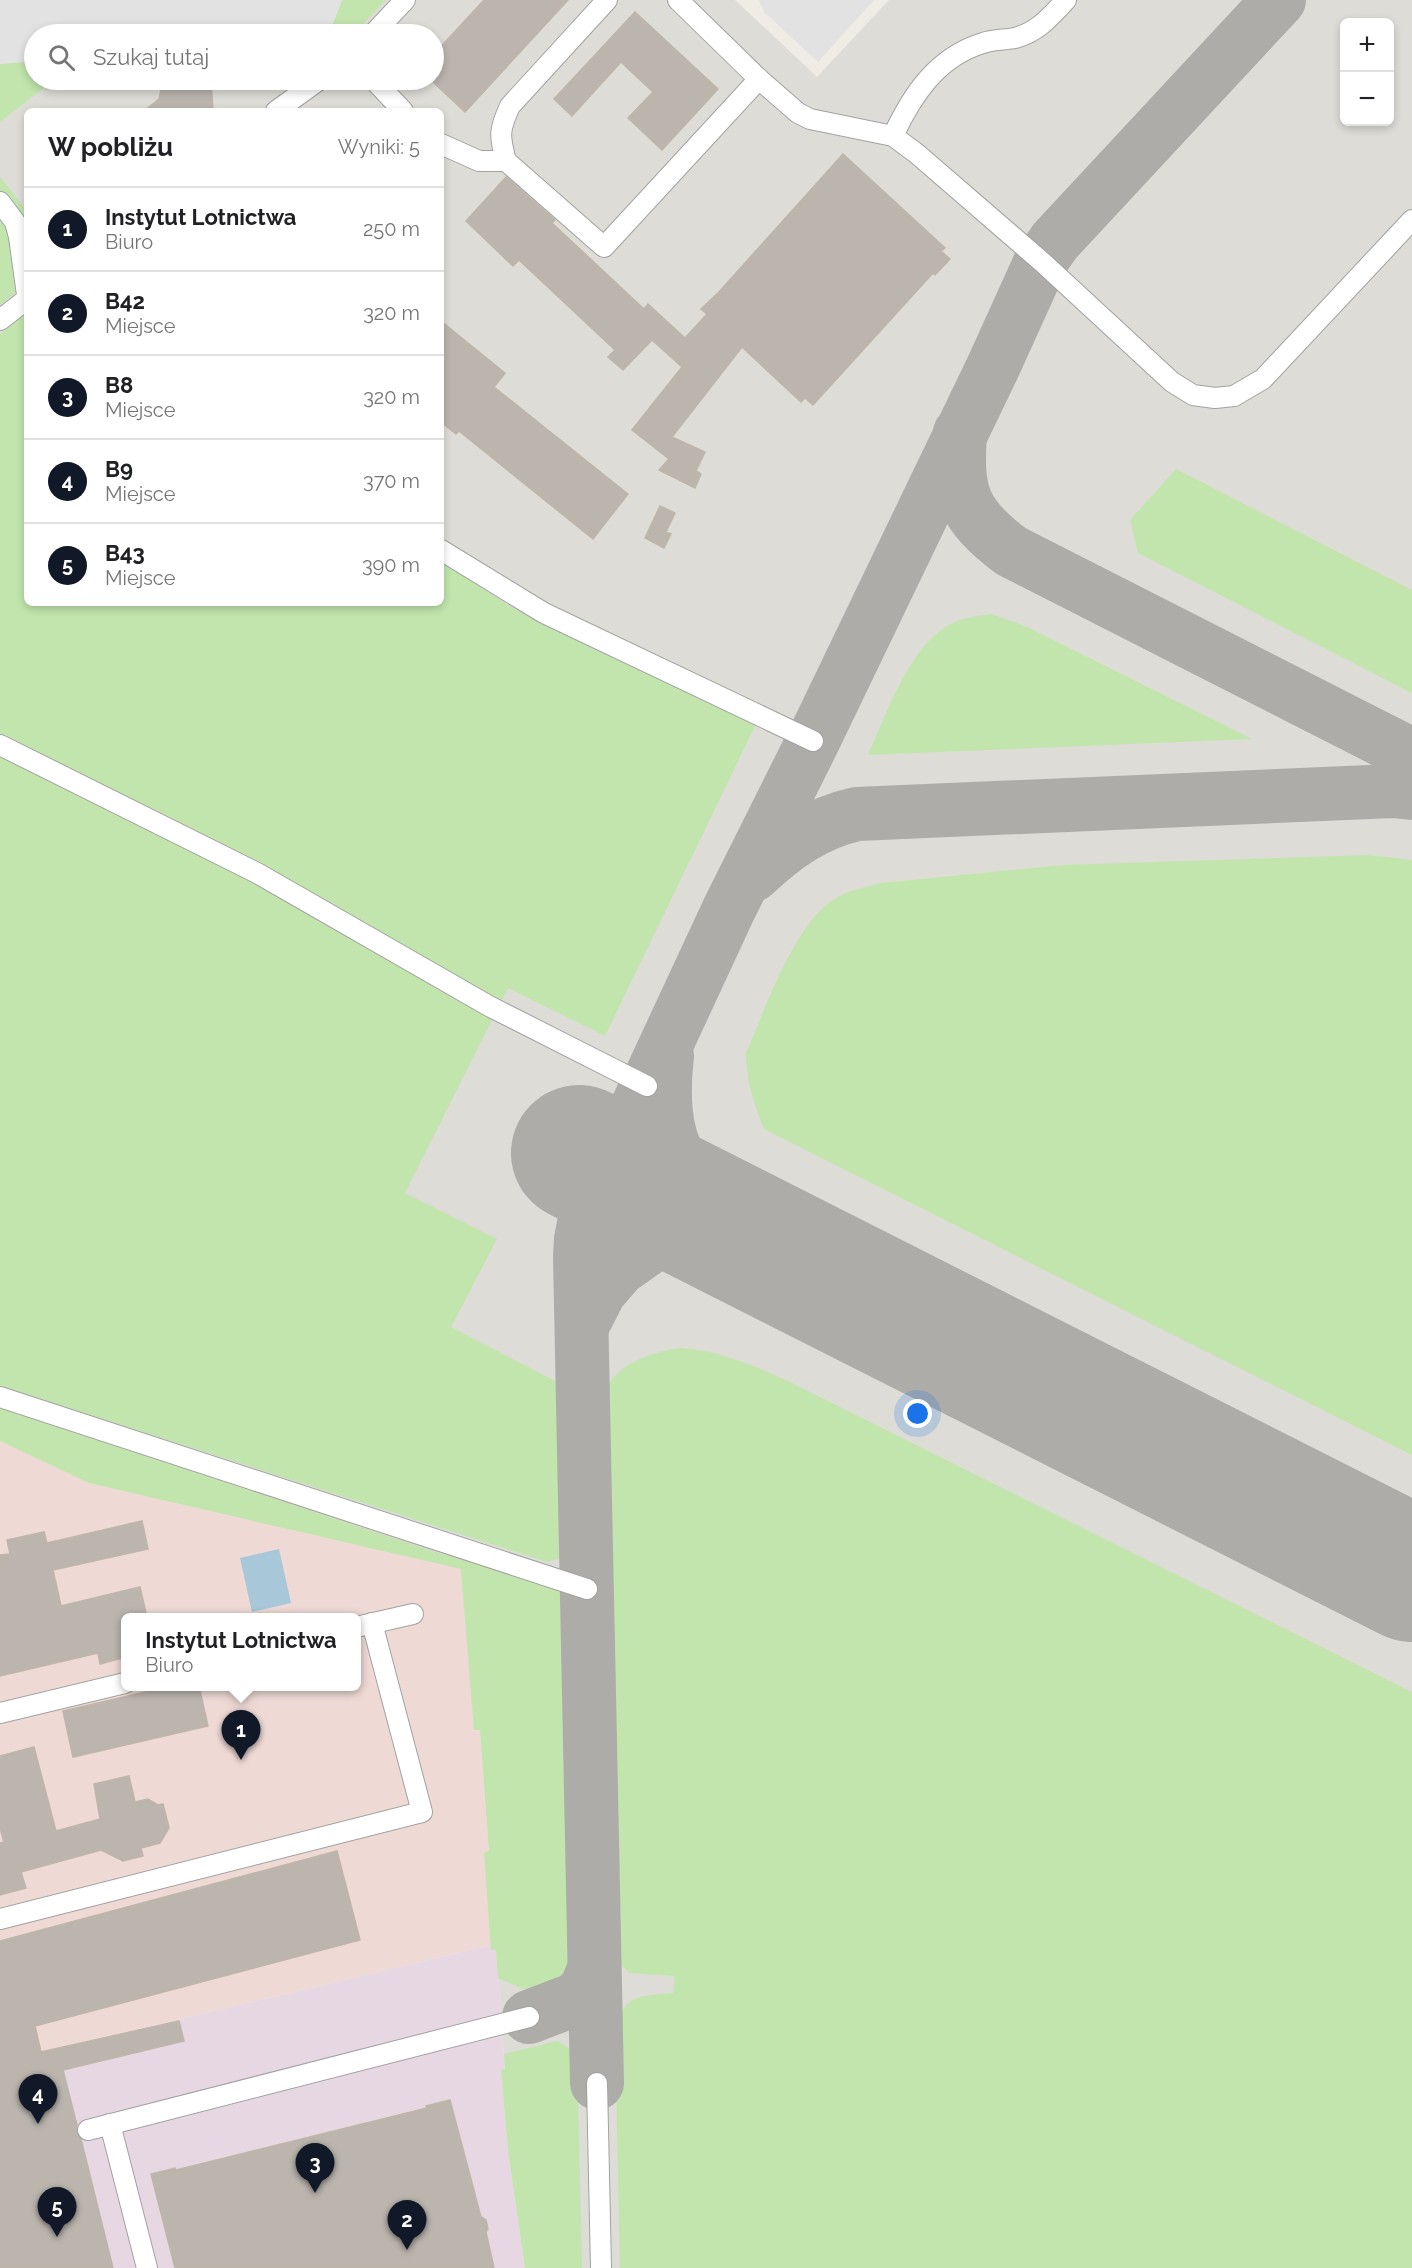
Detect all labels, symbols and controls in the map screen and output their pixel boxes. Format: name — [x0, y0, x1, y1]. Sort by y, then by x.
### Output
map controls — [1340, 18, 1394, 126]
button: + — [1340, 18, 1394, 72]
search box — [24, 24, 444, 90]
icon: search — [45, 41, 78, 74]
text: Szukaj tutaj — [93, 44, 209, 70]
button: − — [1340, 72, 1394, 126]
text: W pobliżu — [48, 132, 173, 162]
text: Wyniki: 5 — [338, 135, 420, 159]
text: Instytut Lotnictwa — [105, 204, 296, 230]
text: 1 — [63, 217, 72, 241]
text: 250 m — [363, 217, 420, 241]
text: Biuro — [105, 230, 153, 254]
text: B42 — [105, 288, 145, 314]
text: 2 — [62, 301, 73, 325]
text: 320 m — [363, 301, 420, 325]
text: Miejsce — [105, 314, 175, 338]
text: B8 — [105, 372, 133, 398]
text: 3 — [62, 385, 73, 409]
text: 320 m — [363, 385, 420, 409]
text: Miejsce — [105, 398, 175, 422]
text: B9 — [105, 456, 133, 482]
text: 4 — [62, 469, 73, 493]
text: 370 m — [363, 469, 420, 493]
text: Miejsce — [105, 482, 175, 506]
text: B43 — [105, 540, 145, 566]
text: 5 — [62, 553, 73, 577]
text: 390 m — [362, 553, 420, 577]
text: Miejsce — [105, 566, 175, 590]
your location — [903, 1399, 932, 1428]
popup — [121, 1613, 361, 1691]
text: Instytut Lotnictwa — [145, 1627, 337, 1653]
text: Biuro — [145, 1653, 193, 1677]
pin: 1 — [222, 1710, 260, 1760]
pin: 4 — [18, 2074, 57, 2124]
pin: 3 — [296, 2144, 334, 2193]
pin: 5 — [38, 2188, 76, 2237]
pin: 2 — [388, 2200, 426, 2250]

